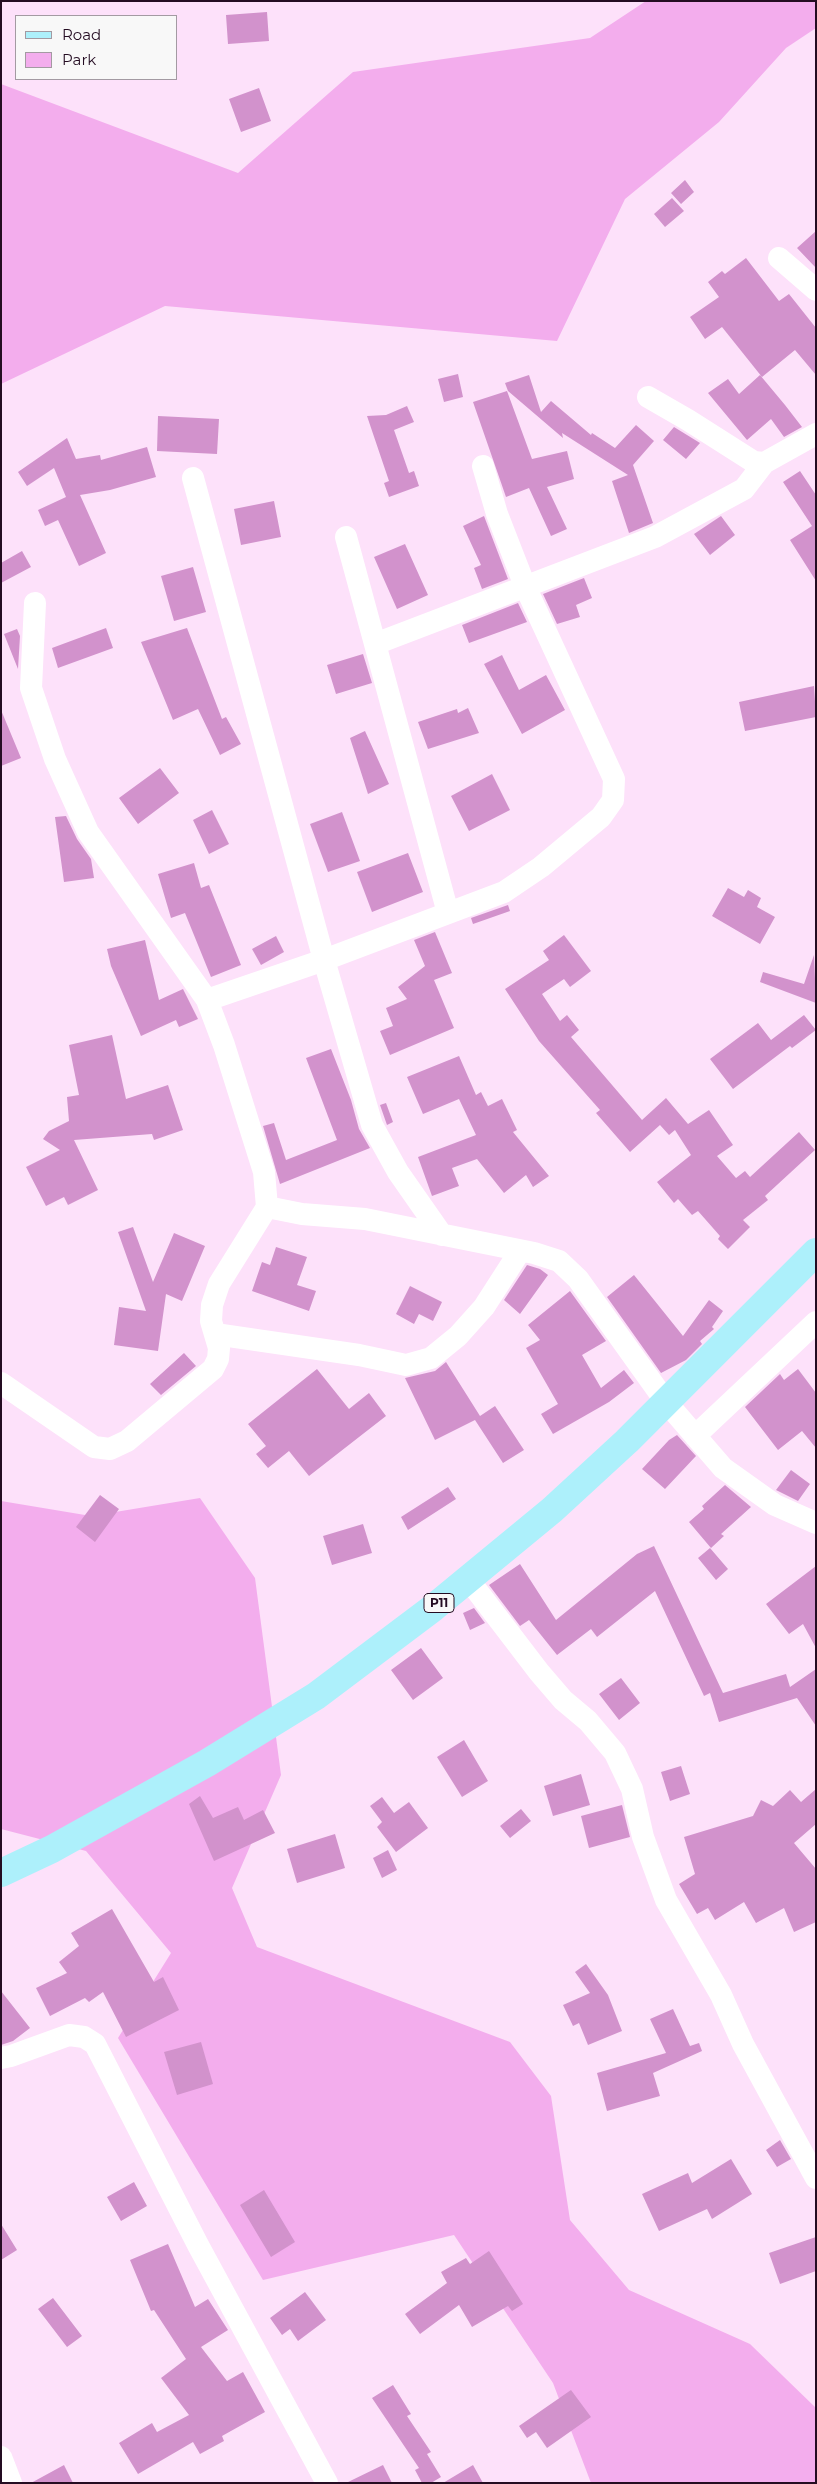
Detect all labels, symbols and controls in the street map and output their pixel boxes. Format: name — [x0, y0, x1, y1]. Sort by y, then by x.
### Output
legend — [15, 15, 178, 80]
text: Road — [62, 25, 101, 44]
text: Park — [62, 50, 96, 69]
road number: P11 — [424, 1594, 454, 1612]

